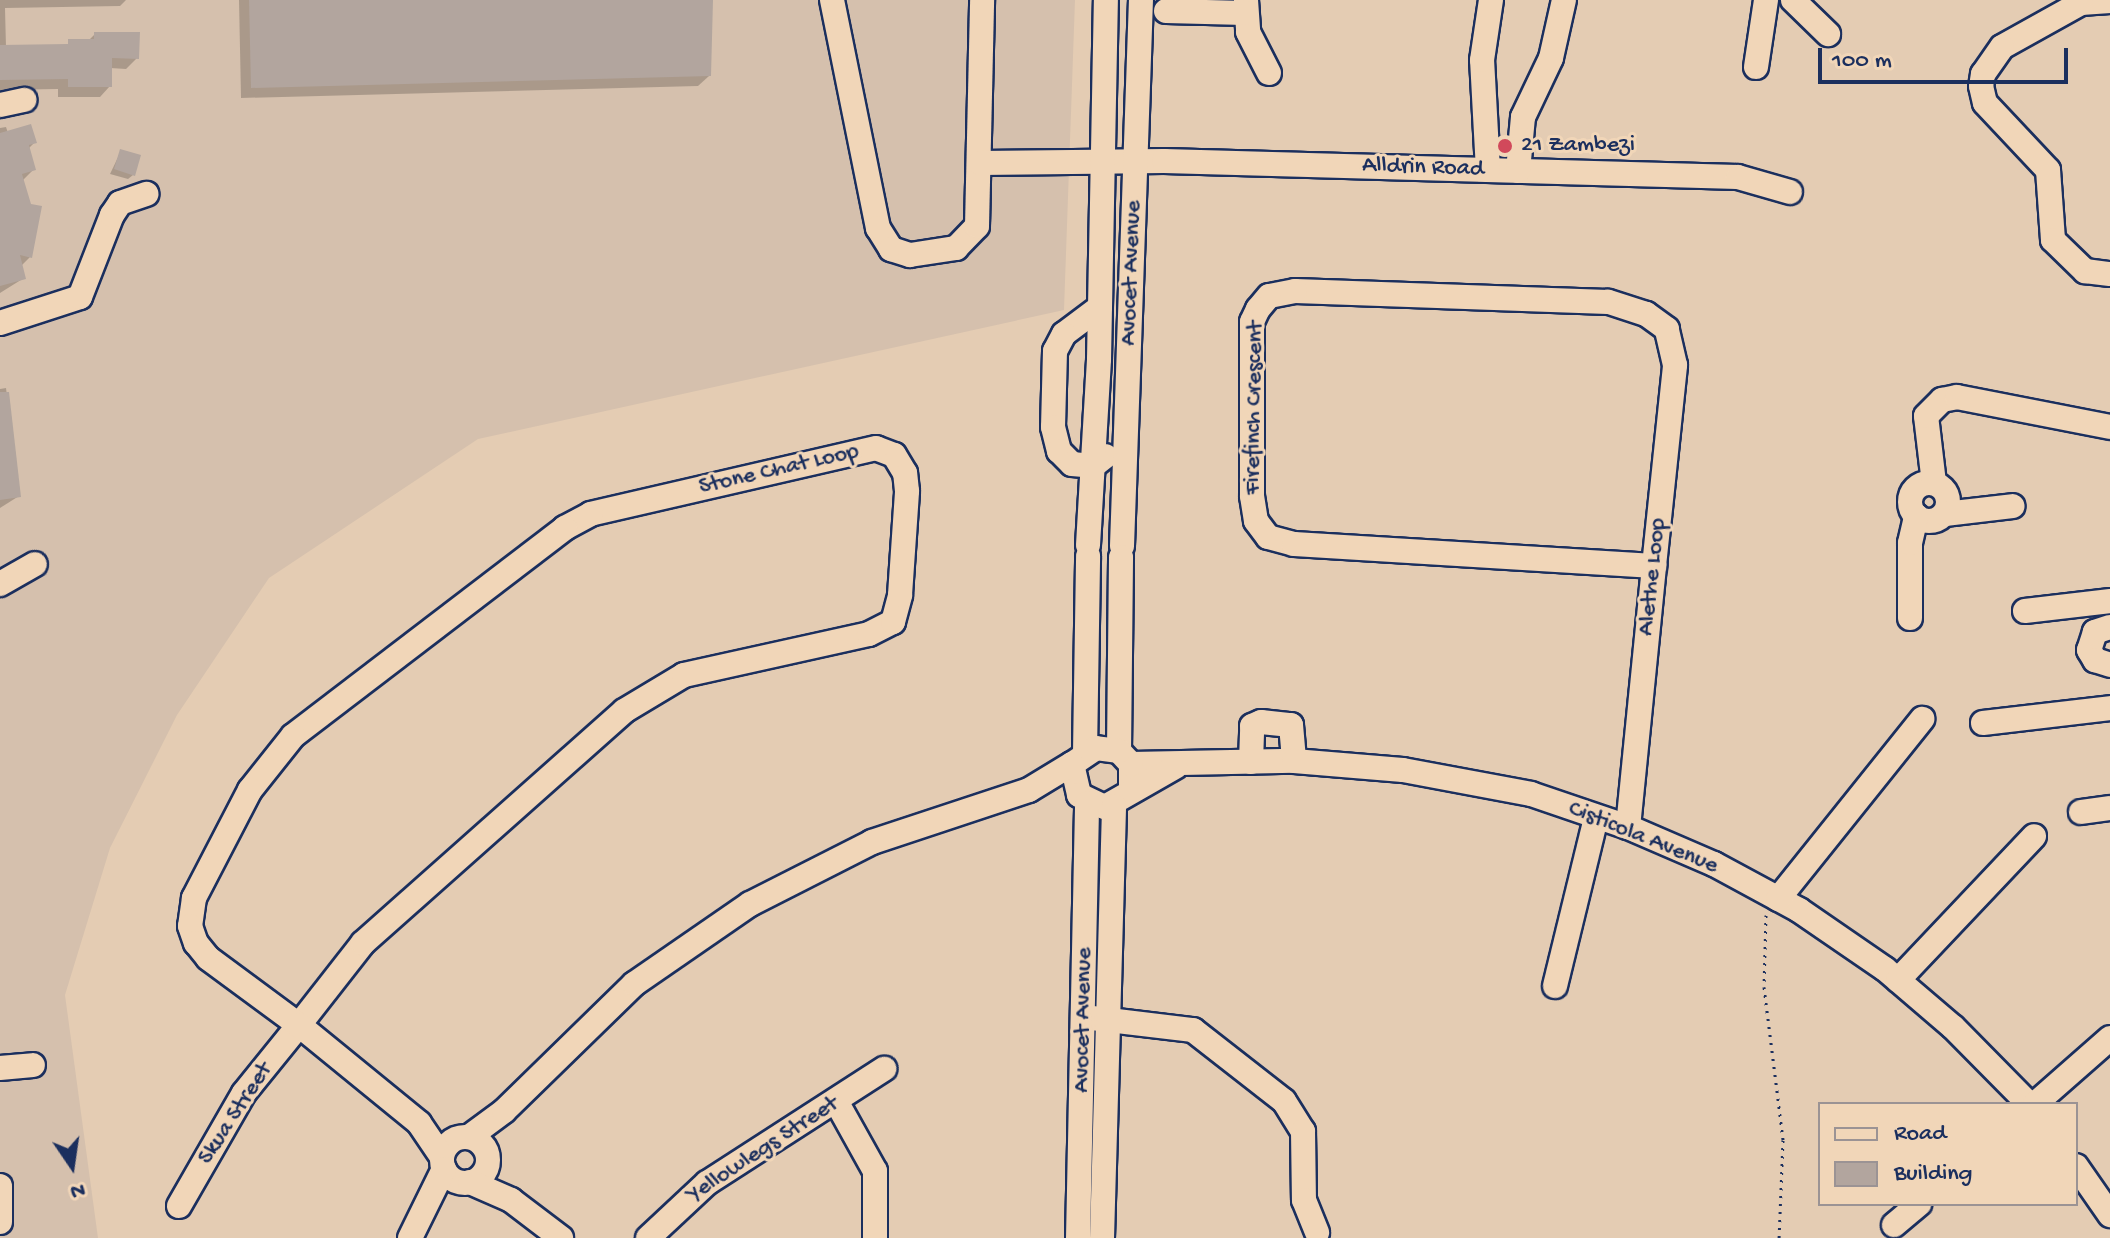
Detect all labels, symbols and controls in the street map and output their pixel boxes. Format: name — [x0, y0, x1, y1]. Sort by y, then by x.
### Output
scale bar — [1822, 32, 2072, 82]
text: 100 m — [1832, 47, 1892, 76]
place label: 21 Zambezi — [1521, 132, 1635, 160]
marker: 21 Zambezi — [1496, 137, 1514, 155]
street label: Alldrin Road — [1362, 151, 1484, 185]
street label: Avocet Avenue — [1115, 200, 1149, 346]
street label: Firefinch Crescent — [1239, 321, 1271, 495]
street label: Stone Chat Loop — [696, 438, 862, 502]
street label: Alethe Loop — [1633, 517, 1673, 637]
street label: Cisticola Avenue — [1564, 795, 1722, 881]
street label: Avocet Avenue — [1068, 947, 1100, 1093]
street label: Skua Street — [192, 1057, 280, 1171]
street label: Yellowlegs Street — [682, 1090, 844, 1210]
legend — [1818, 1102, 2078, 1206]
text: Road — [1894, 1120, 1946, 1149]
north arrow — [32, 1126, 112, 1206]
text: Building — [1894, 1160, 1972, 1189]
text: N — [67, 1175, 87, 1204]

